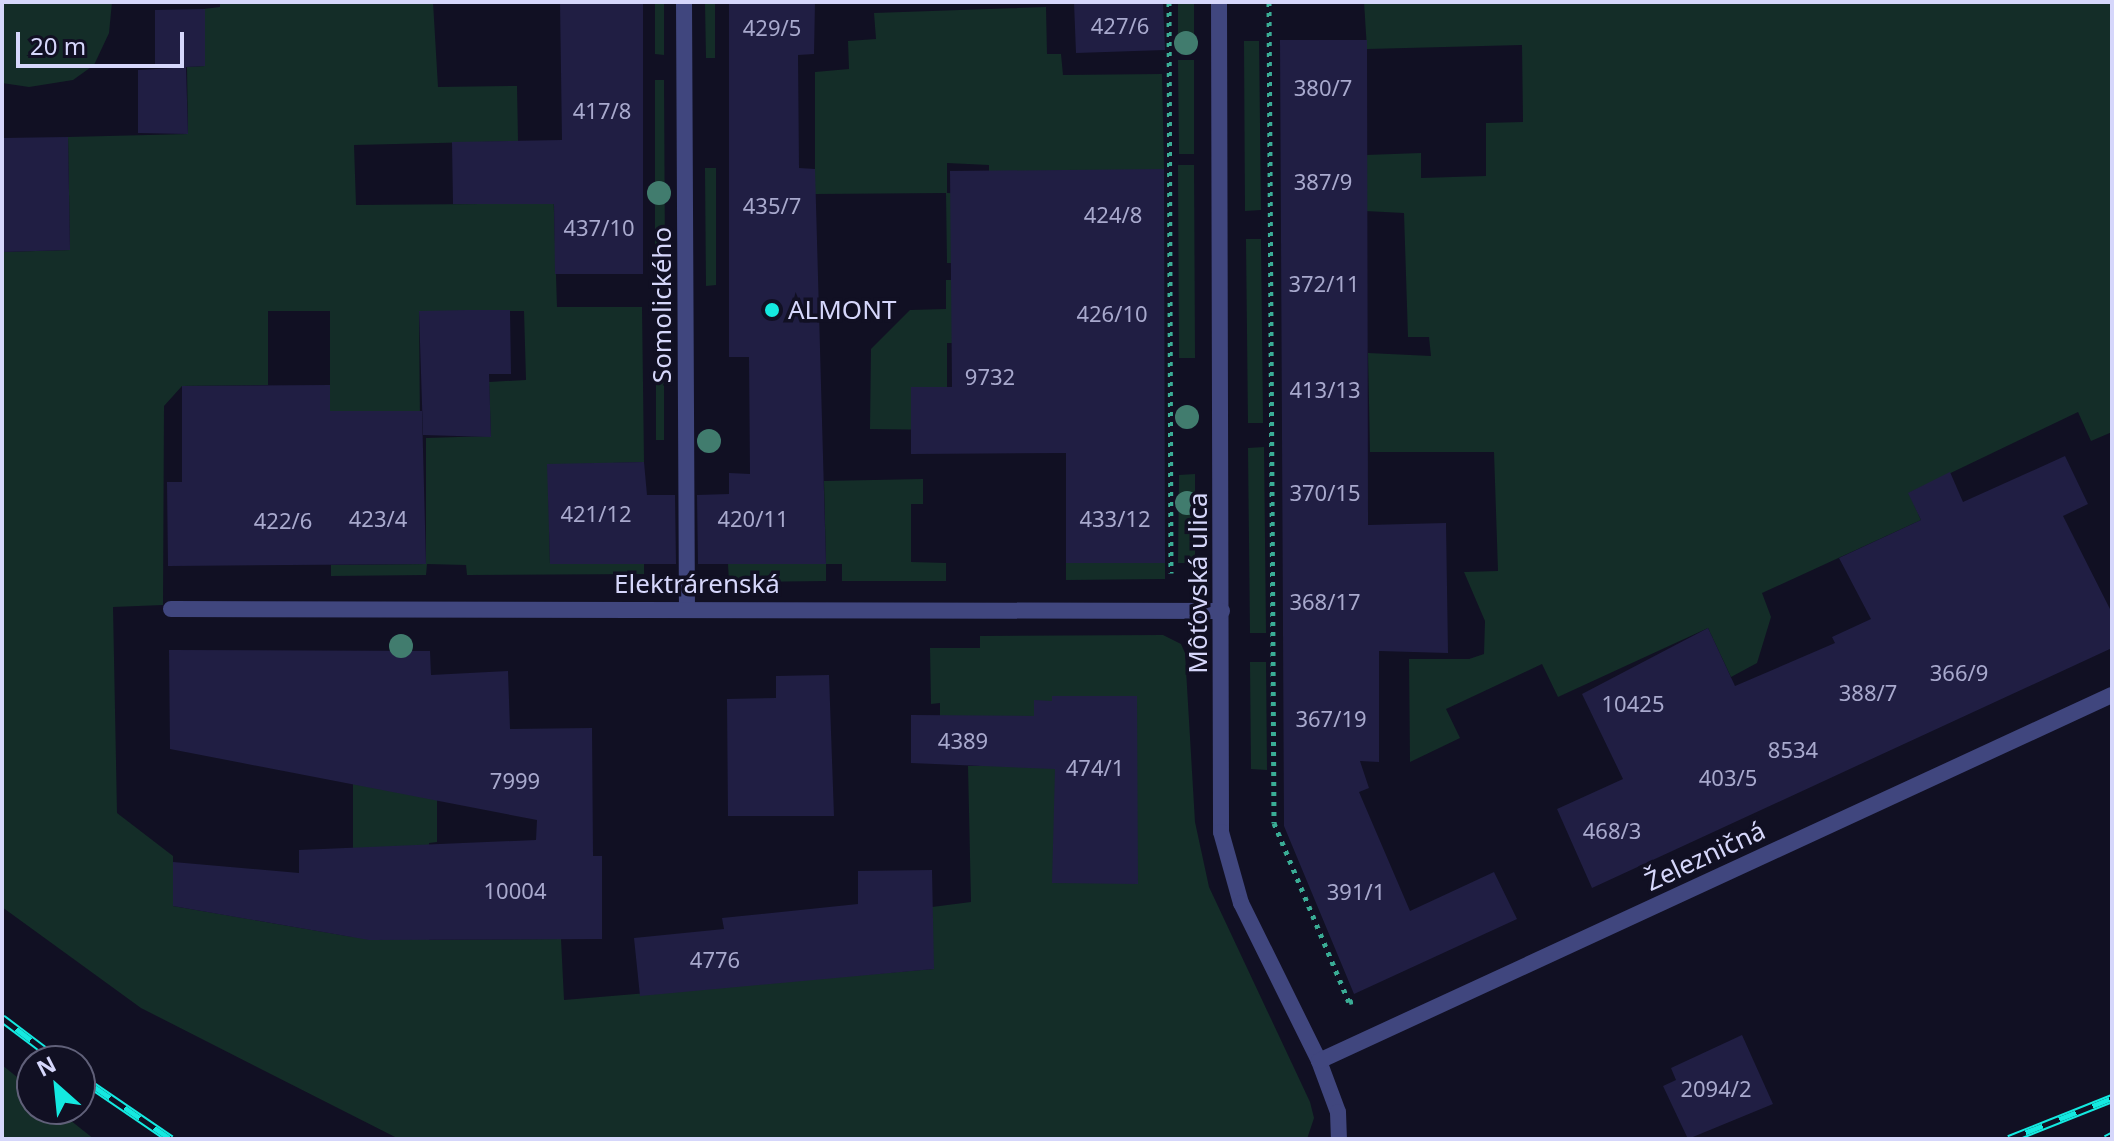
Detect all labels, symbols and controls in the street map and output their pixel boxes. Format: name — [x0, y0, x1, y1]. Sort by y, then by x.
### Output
house number: 427/6 — [1091, 13, 1149, 39]
house number: 429/5 — [743, 15, 801, 41]
scale bar — [20, 16, 188, 66]
text: 20 m — [30, 29, 86, 62]
house number: 380/7 — [1294, 75, 1352, 101]
house number: 417/8 — [573, 98, 631, 124]
house number: 387/9 — [1294, 169, 1352, 195]
house number: 435/7 — [743, 193, 801, 219]
house number: 424/8 — [1084, 202, 1142, 228]
house number: 437/10 — [563, 215, 635, 241]
street label: Somolického — [646, 227, 678, 383]
house number: 372/11 — [1288, 271, 1360, 297]
place label: ALMONT — [788, 294, 896, 326]
marker: ALMONT — [763, 301, 781, 319]
house number: 426/10 — [1076, 301, 1148, 327]
house number: 9732 — [965, 364, 1015, 390]
house number: 413/13 — [1289, 377, 1361, 403]
house number: 370/15 — [1289, 480, 1361, 506]
street label: Môťovská ulica — [1182, 492, 1214, 674]
house number: 421/12 — [560, 501, 632, 527]
house number: 423/4 — [349, 506, 407, 532]
house number: 420/11 — [717, 506, 789, 532]
house number: 433/12 — [1079, 506, 1151, 532]
house number: 422/6 — [254, 508, 312, 534]
street label: Elektrárenská — [614, 568, 780, 600]
house number: 368/17 — [1289, 589, 1361, 615]
house number: 366/9 — [1930, 660, 1988, 686]
house number: 388/7 — [1839, 680, 1897, 706]
house number: 10425 — [1602, 691, 1664, 717]
house number: 367/19 — [1295, 706, 1367, 732]
house number: 4389 — [938, 728, 988, 754]
house number: 8534 — [1768, 737, 1818, 763]
house number: 474/1 — [1066, 755, 1124, 781]
house number: 403/5 — [1699, 765, 1757, 791]
house number: 7999 — [490, 768, 540, 794]
street label: Železničná — [1640, 815, 1770, 897]
house number: 468/3 — [1583, 818, 1641, 844]
house number: 10004 — [484, 878, 546, 904]
house number: 391/1 — [1327, 879, 1385, 905]
house number: 4776 — [690, 947, 740, 973]
north arrow — [16, 1045, 96, 1125]
text: N — [31, 1048, 61, 1083]
house number: 2094/2 — [1680, 1076, 1752, 1102]

